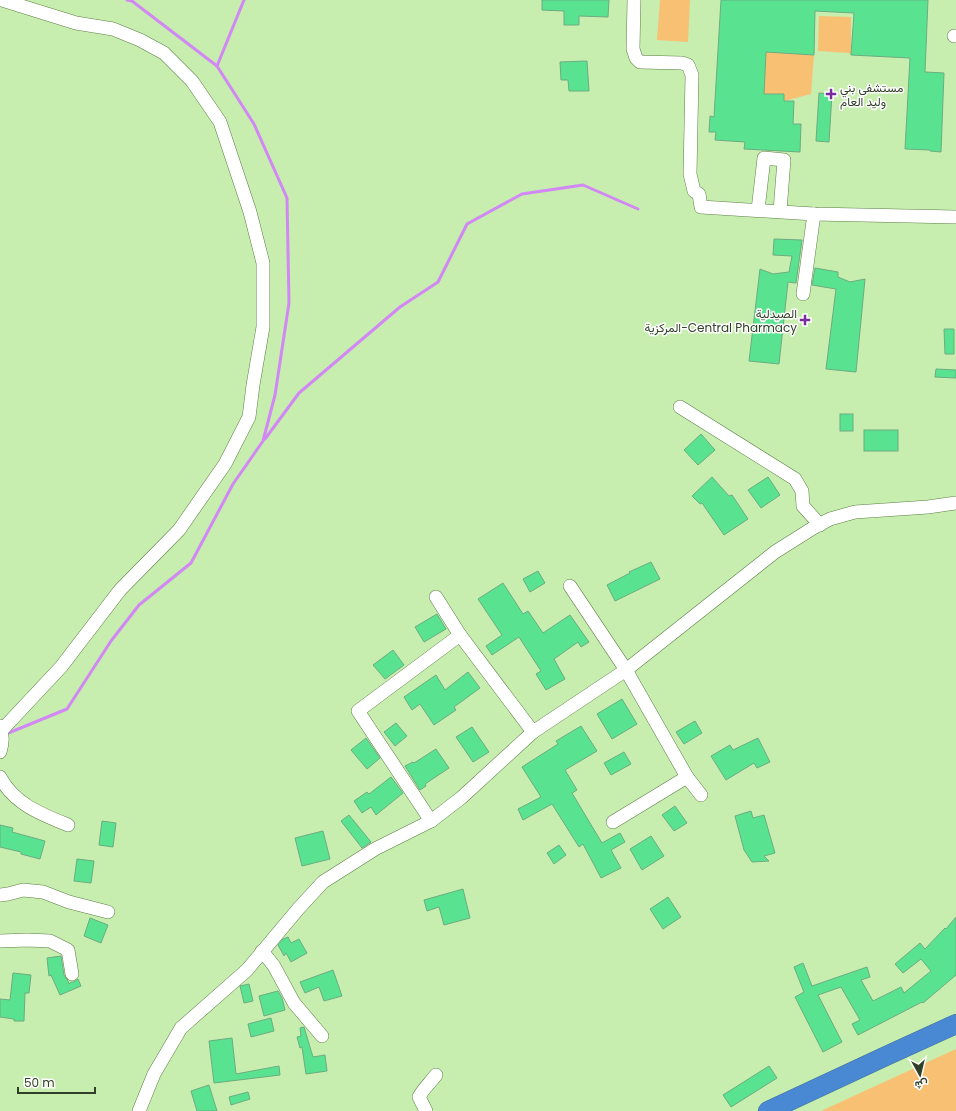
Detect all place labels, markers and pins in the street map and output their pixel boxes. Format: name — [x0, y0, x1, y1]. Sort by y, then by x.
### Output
place label: مستشفى بني وليد العام — [840, 79, 903, 110]
marker: مستشفى بني وليد العام — [825, 88, 837, 100]
place label: الصيدلية المركزية-Central Pharmacy — [645, 305, 797, 336]
marker: الصيدلية المركزية-Central Pharmacy — [800, 315, 810, 325]

